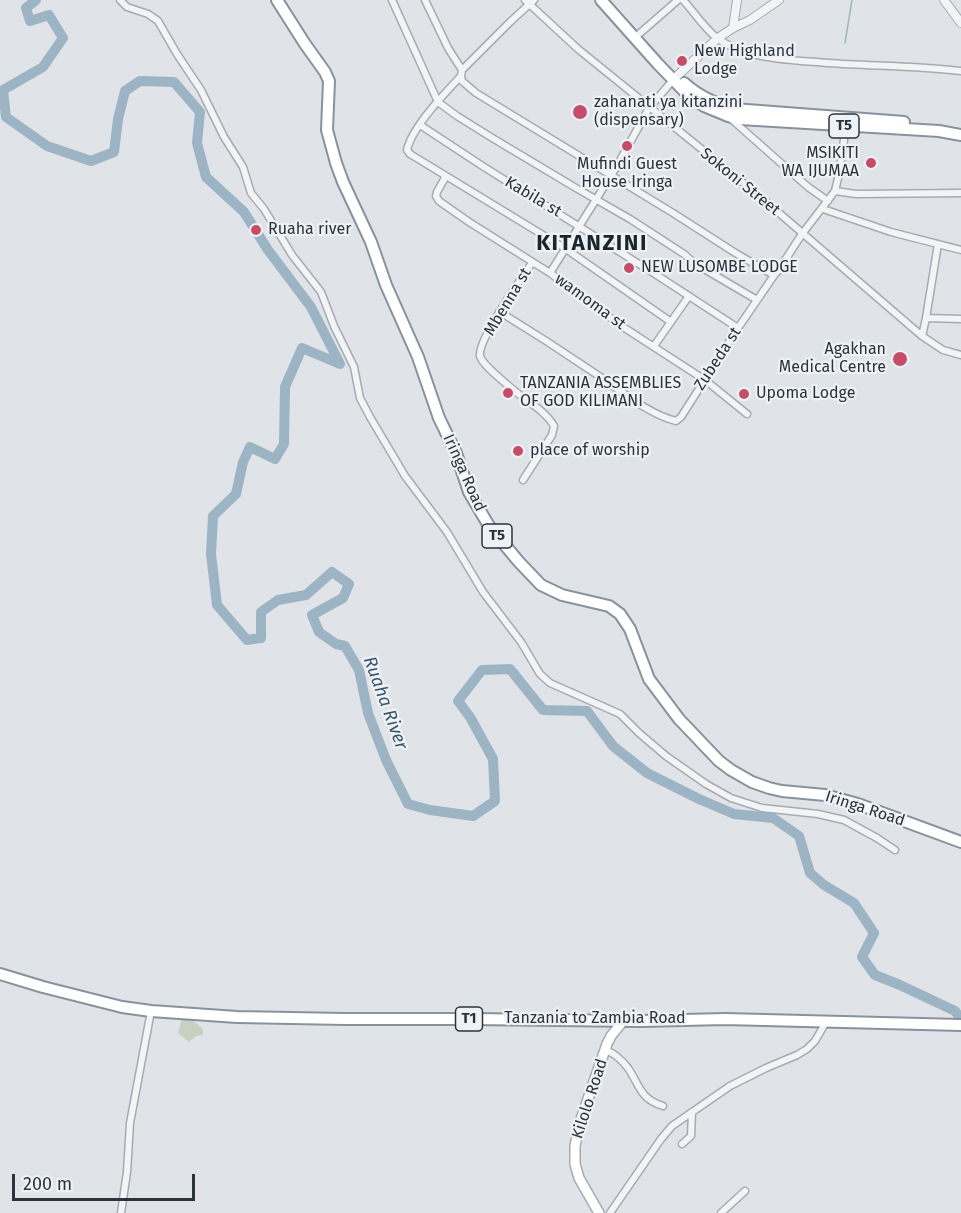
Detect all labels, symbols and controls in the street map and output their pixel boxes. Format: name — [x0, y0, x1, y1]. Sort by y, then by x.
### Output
place label: New Highland Lodge — [694, 42, 795, 80]
marker: New Highland Lodge — [675, 54, 689, 68]
place label: zahanati ya kitanzini (dispensary) — [594, 93, 743, 131]
marker: zahanati ya kitanzini (dispensary) — [571, 103, 589, 121]
road number: T5 — [829, 114, 859, 138]
marker: Mufindi Guest House Iringa — [620, 139, 634, 153]
street label: Sokoni Street — [696, 144, 784, 220]
place label: MSIKITI WA IJUMAA — [781, 144, 859, 182]
place label: Mufindi Guest House Iringa — [577, 155, 677, 193]
marker: MSIKITI WA IJUMAA — [864, 156, 878, 170]
street label: Kabila st — [501, 173, 565, 221]
place label: Ruaha river — [268, 220, 351, 240]
marker: Ruaha river — [249, 223, 263, 237]
district label: KITANZINI — [536, 231, 648, 257]
place label: NEW LUSOMBE LODGE — [641, 258, 798, 278]
marker: NEW LUSOMBE LODGE — [622, 261, 636, 275]
street label: Mbenna st — [480, 265, 536, 339]
street label: wamoma st — [551, 270, 629, 334]
street label: Zubeda st — [691, 324, 745, 394]
place label: Agakhan Medical Centre — [779, 340, 886, 378]
marker: Agakhan Medical Centre — [891, 350, 909, 368]
place label: TANZANIA ASSEMBLIES OF GOD KILIMANI — [520, 374, 681, 412]
place label: Upoma Lodge — [756, 384, 855, 404]
marker: TANZANIA ASSEMBLIES OF GOD KILIMANI — [501, 386, 515, 400]
marker: Upoma Lodge — [737, 387, 751, 401]
street label: Iringa Road — [438, 431, 490, 515]
place label: place of worship — [530, 441, 650, 461]
marker: place of worship — [511, 444, 525, 458]
road number: T5 — [482, 524, 512, 548]
water label: Ruaha River — [358, 654, 412, 752]
street label: Iringa Road — [823, 787, 907, 831]
road number: T1 — [456, 1007, 482, 1031]
street label: Tanzania to Zambia Road — [504, 1009, 686, 1029]
street label: Kilolo Road — [568, 1057, 612, 1141]
scale bar — [15, 1162, 198, 1200]
text: 200 m — [23, 1173, 72, 1195]

